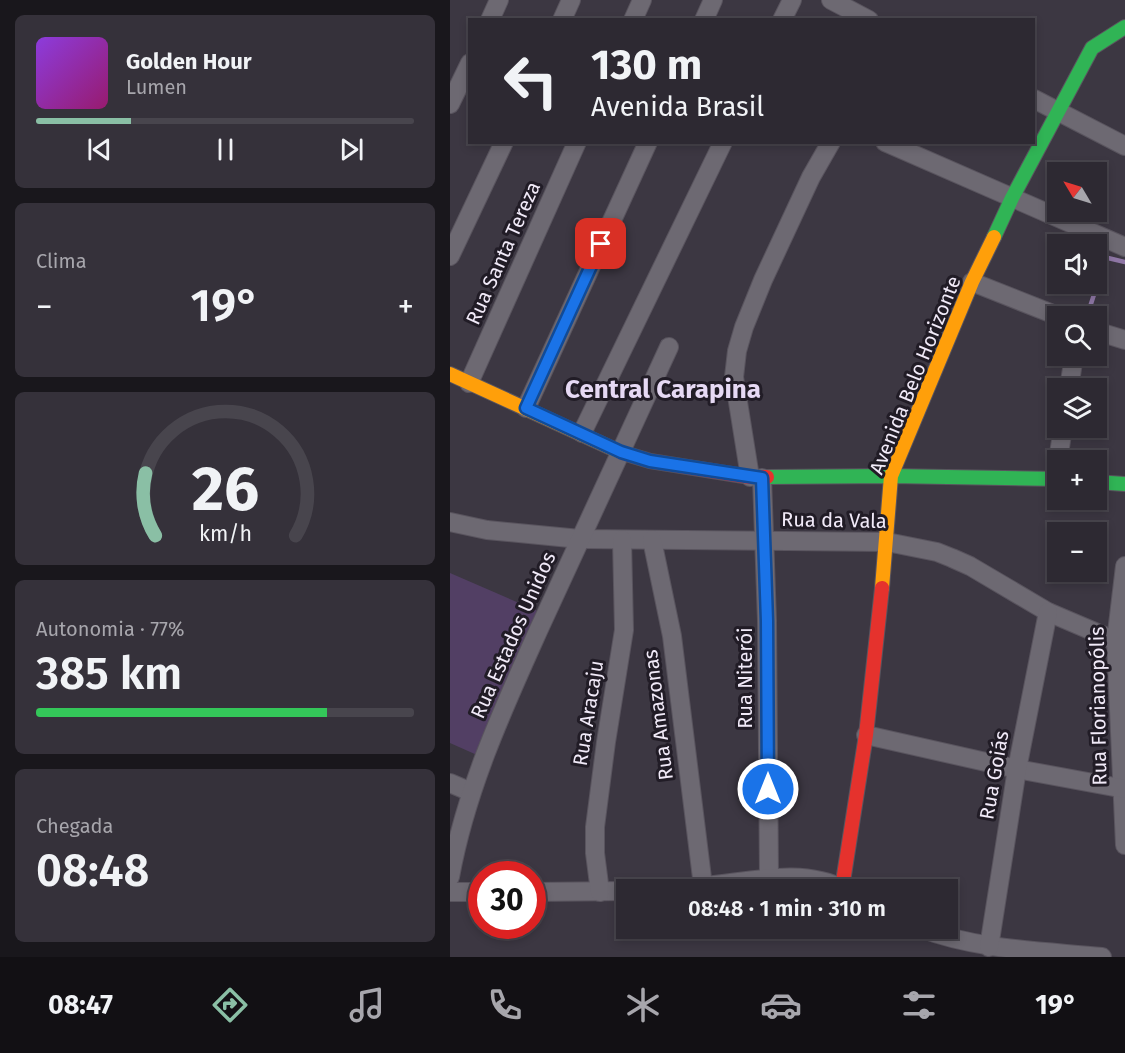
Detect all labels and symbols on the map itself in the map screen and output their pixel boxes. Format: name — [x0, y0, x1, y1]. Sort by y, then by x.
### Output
north arrow — [1047, 162, 1107, 222]
street label: Rua Santa Tereza — [461, 178, 545, 328]
pin — [575, 218, 626, 269]
street label: Avenida Belo Horizonte — [864, 272, 966, 478]
district label: Central Carapina — [565, 374, 761, 405]
street label: Rua da Vala — [781, 507, 887, 533]
street label: Rua Estados Unidos — [465, 548, 561, 722]
street label: Rua Florianopólis — [1085, 626, 1111, 786]
street label: Rua Niterói — [733, 627, 757, 729]
street label: Rua Amazonas — [638, 648, 678, 782]
street label: Rua Aracaju — [568, 658, 608, 768]
street label: Rua Goiás — [974, 729, 1014, 821]
position arrow — [736, 757, 800, 821]
speed limit sign: 30 — [468, 861, 546, 939]

